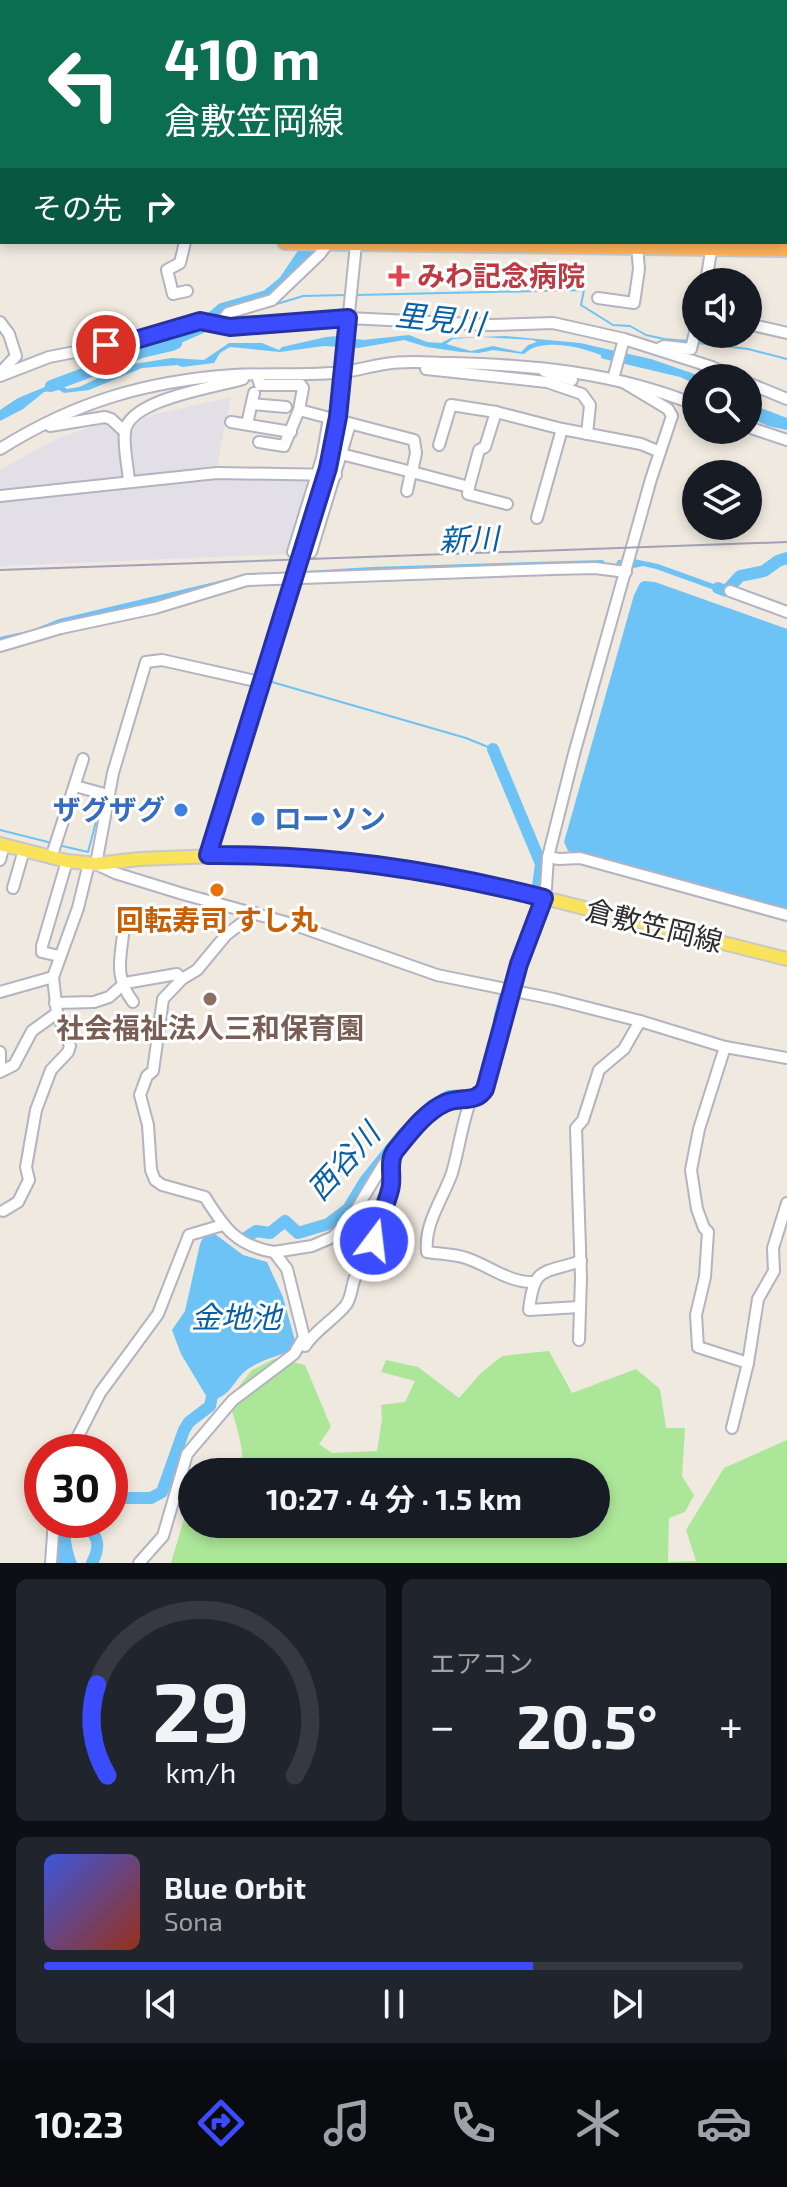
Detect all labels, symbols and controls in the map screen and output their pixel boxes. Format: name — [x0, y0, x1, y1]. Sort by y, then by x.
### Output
text: 410 m — [164, 24, 321, 91]
icon: left — [32, 32, 136, 136]
text: 倉敷笠岡線 — [164, 98, 344, 141]
icon: right — [138, 184, 182, 228]
text: その先 — [32, 189, 122, 225]
place label: みわ記念病院 — [417, 258, 585, 292]
marker: みわ記念病院 — [388, 265, 410, 287]
map controls — [682, 268, 762, 540]
button: sound — [682, 268, 762, 348]
water label: 里見川 — [394, 295, 490, 341]
pin — [72, 311, 140, 379]
icon: arrive — [84, 323, 128, 367]
button: search — [682, 364, 762, 444]
button: layers — [682, 460, 762, 540]
water label: 新川 — [438, 519, 503, 557]
place label: ザグザグ — [53, 792, 165, 826]
marker: ザグザグ — [172, 801, 190, 819]
place label: ローソン — [274, 801, 386, 835]
marker: ローソン — [249, 810, 267, 828]
marker: 回転寿司 すし丸 — [208, 881, 226, 899]
street label: 倉敷笠岡線 — [582, 892, 726, 958]
place label: 回転寿司 すし丸 — [116, 902, 318, 936]
marker: 社会福祉法人三和保育園 — [201, 990, 219, 1008]
place label: 社会福祉法人三和保育園 — [56, 1010, 364, 1044]
water label: 西谷川 — [299, 1113, 388, 1206]
position arrow — [332, 1199, 416, 1283]
water label: 金地池 — [191, 1298, 284, 1334]
speed limit sign: 30 — [24, 1434, 128, 1538]
text: 10:27 · 4 分 · 1.5 km — [266, 1480, 522, 1516]
text: エアコン — [430, 1647, 534, 1678]
text: 29 — [152, 1659, 249, 1759]
text: 20.5° — [516, 1689, 658, 1761]
text: − — [430, 1698, 455, 1751]
text: + — [719, 1698, 743, 1751]
text: km/h — [165, 1754, 236, 1789]
text: Blue Orbit — [164, 1869, 306, 1905]
text: Sona — [164, 1905, 223, 1936]
icon: previous — [139, 1982, 183, 2026]
icon: pause — [372, 1982, 416, 2026]
icon: next — [605, 1982, 649, 2026]
icon: directions — [193, 2095, 249, 2151]
icon: music — [319, 2095, 375, 2151]
icon: phone — [445, 2095, 501, 2151]
icon: climate — [570, 2095, 626, 2151]
icon: car — [696, 2095, 752, 2151]
text: 10:23 — [35, 2102, 124, 2145]

